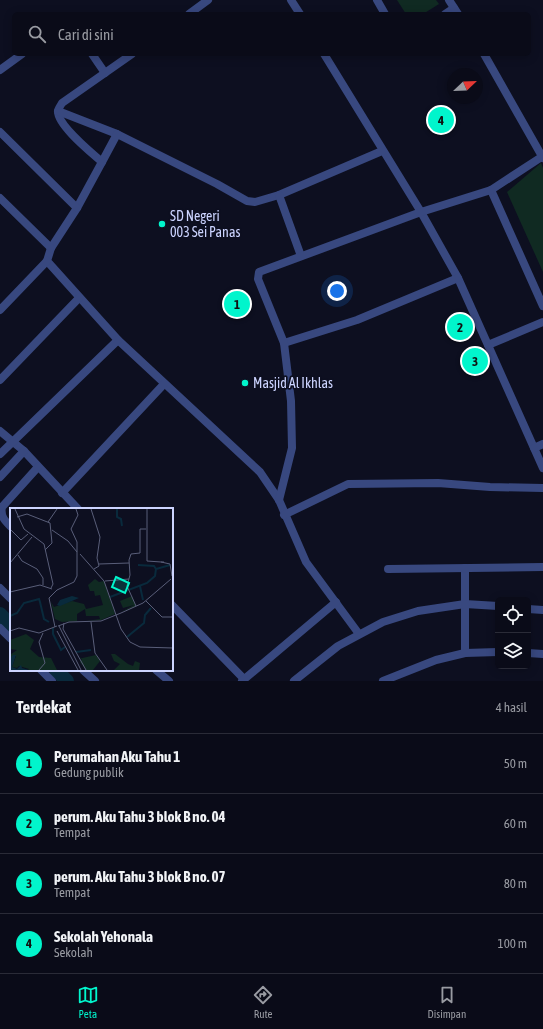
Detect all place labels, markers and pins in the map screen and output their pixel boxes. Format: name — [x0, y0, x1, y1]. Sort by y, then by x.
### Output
pin: 4 — [428, 105, 454, 135]
place label: SD Negeri 003 Sei Panas — [170, 208, 240, 240]
marker: SD Negeri 003 Sei Panas — [157, 219, 167, 229]
pin: 1 — [224, 289, 250, 319]
pin: 2 — [447, 312, 473, 342]
pin: 3 — [462, 346, 488, 376]
place label: Masjid Al Ikhlas — [253, 375, 333, 391]
marker: Masjid Al Ikhlas — [240, 378, 250, 388]

